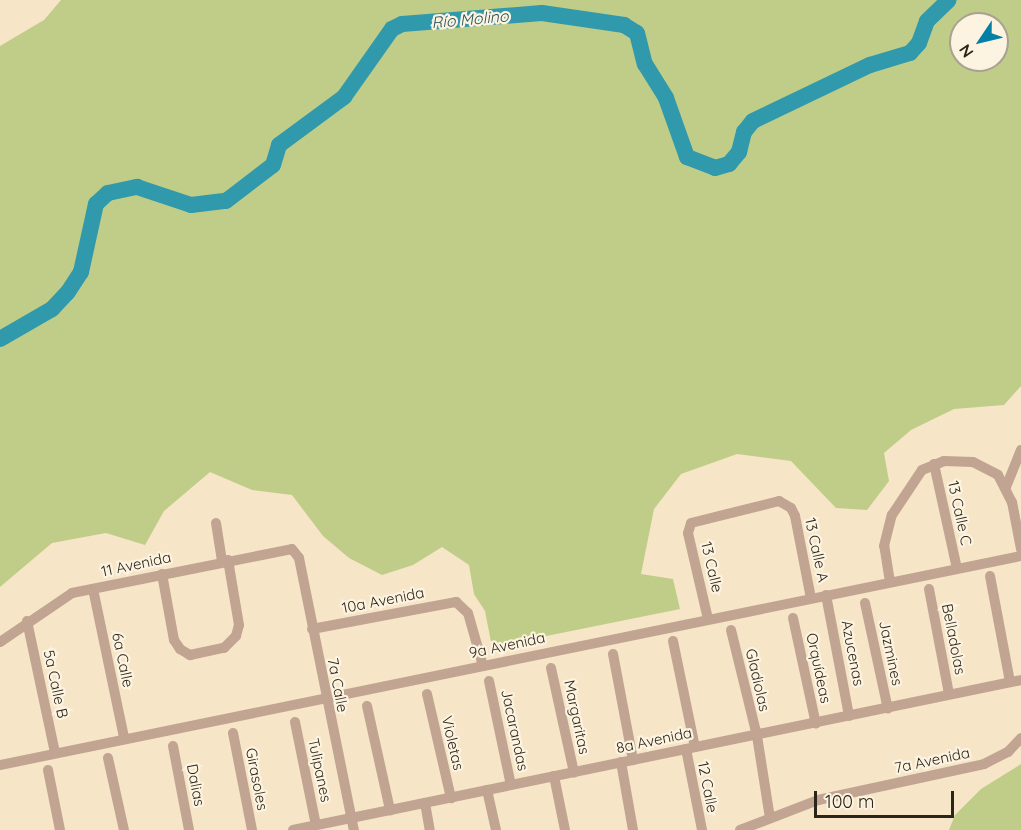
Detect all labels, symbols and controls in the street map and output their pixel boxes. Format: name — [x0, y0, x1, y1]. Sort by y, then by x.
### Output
water label: Río Molino — [431, 6, 509, 32]
north arrow — [949, 12, 1009, 72]
text: N — [954, 41, 977, 62]
street label: 13 Calle C — [944, 479, 976, 547]
street label: 13 Calle A — [801, 516, 833, 584]
street label: 13 Calle — [697, 540, 727, 594]
street label: 11 Avenida — [99, 548, 173, 580]
street label: 10a Avenida — [340, 583, 426, 617]
street label: Belladolas — [938, 602, 970, 676]
street label: Azucenas — [838, 619, 868, 687]
street label: Jazmines — [875, 619, 907, 687]
street label: 9a Avenida — [467, 628, 547, 662]
street label: 6a Calle — [108, 631, 138, 689]
street label: Orquídeas — [803, 631, 835, 705]
street label: Gladiolas — [742, 647, 774, 713]
street label: 5a Calle B — [40, 648, 72, 720]
street label: 7a Calle — [324, 656, 352, 714]
street label: Margaritas — [560, 678, 594, 756]
street label: Jacarandas — [498, 687, 532, 773]
street label: Violetas — [438, 714, 468, 772]
street label: 8a Avenida — [614, 723, 694, 757]
street label: Tulipanes — [304, 736, 336, 804]
street label: 7a Avenida — [893, 743, 971, 777]
street label: Girasoles — [242, 746, 272, 812]
street label: 12 Calle — [694, 760, 722, 814]
street label: Dalias — [183, 762, 209, 808]
scale bar — [817, 779, 956, 817]
text: 100 m — [825, 790, 874, 813]

